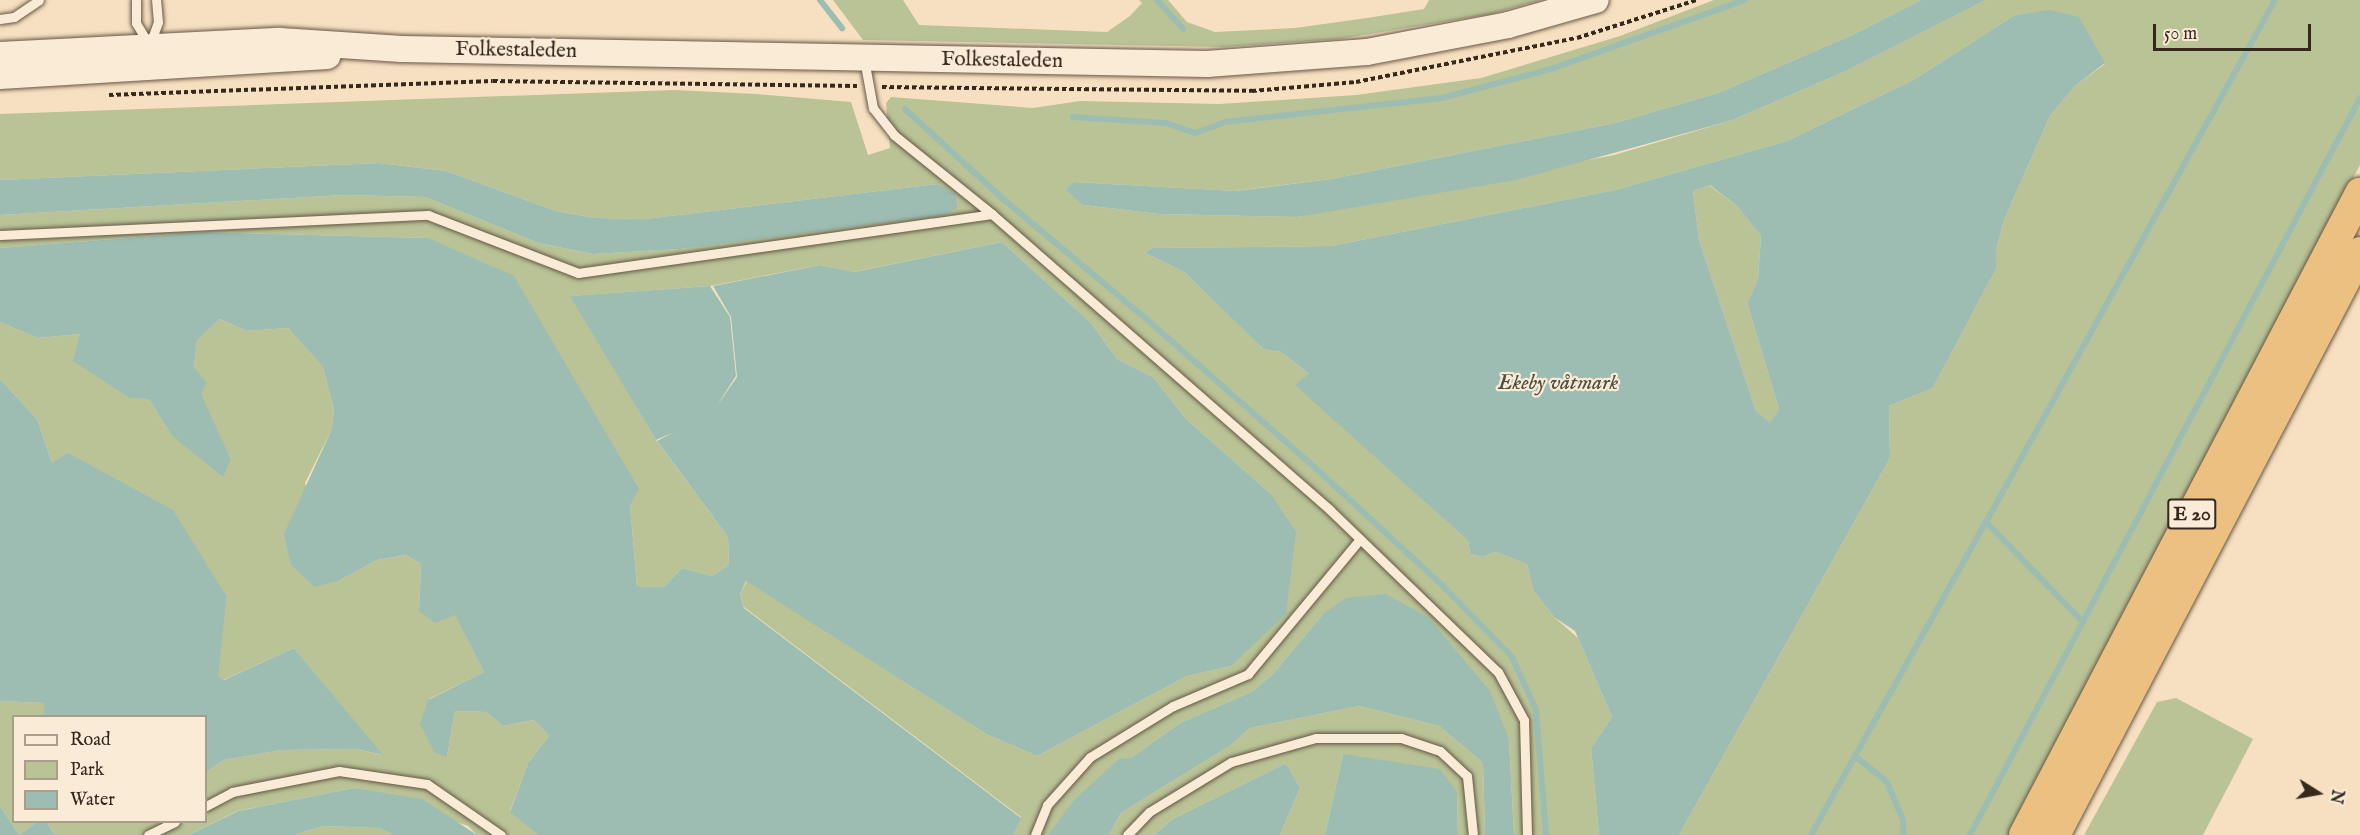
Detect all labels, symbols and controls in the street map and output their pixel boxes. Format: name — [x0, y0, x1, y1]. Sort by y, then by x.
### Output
scale bar — [2156, 12, 2314, 50]
text: 50 m — [2164, 23, 2197, 46]
street label: Folkestaleden — [455, 37, 577, 65]
street label: Folkestaleden — [941, 47, 1063, 75]
water label: Ekeby våtmark — [1498, 371, 1618, 397]
road number: E 20 — [2166, 497, 2218, 531]
legend — [12, 715, 207, 823]
text: Road — [70, 729, 111, 752]
text: Park — [70, 759, 104, 782]
north arrow — [2288, 763, 2348, 823]
text: N — [2325, 788, 2347, 805]
text: Water — [70, 789, 115, 812]

